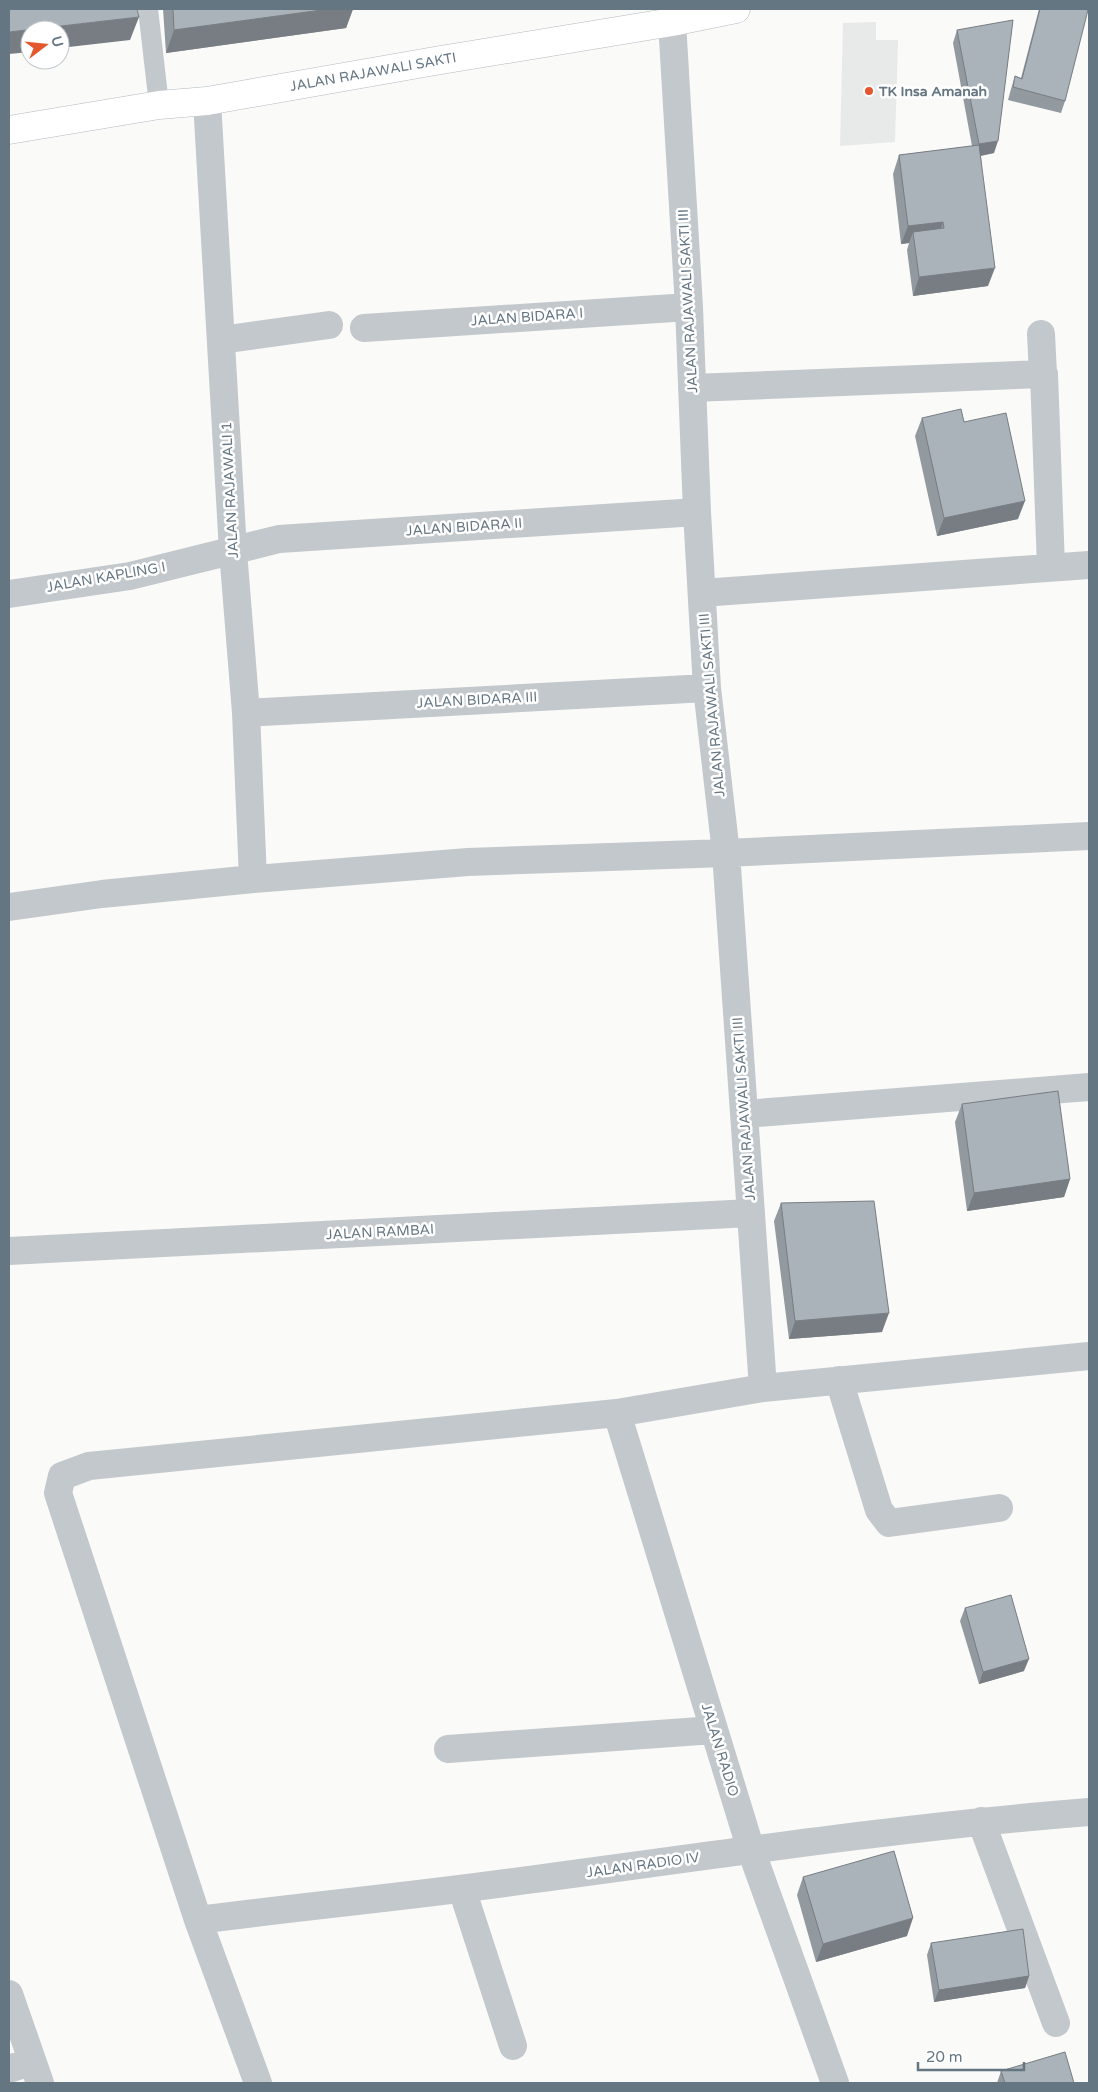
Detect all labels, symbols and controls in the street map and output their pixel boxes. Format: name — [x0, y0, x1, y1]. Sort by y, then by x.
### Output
north arrow — [20, 20, 70, 70]
text: U — [47, 34, 67, 49]
street label: JALAN RAJAWALI SAKTI — [288, 49, 458, 95]
place label: TK Insa Amanah — [878, 83, 987, 100]
marker: TK Insa Amanah — [863, 85, 875, 97]
street label: JALAN RAJAWALI SAKTI III — [675, 209, 701, 393]
street label: JALAN BIDARA I — [470, 305, 584, 329]
street label: JALAN RAJAWALI 1 — [218, 421, 242, 559]
street label: JALAN BIDARA II — [405, 514, 523, 540]
street label: JALAN KAPLING I — [45, 558, 167, 596]
street label: JALAN RAJAWALI SAKTI III — [695, 612, 729, 798]
street label: JALAN BIDARA III — [416, 688, 538, 712]
street label: JALAN RAJAWALI SAKTI III — [729, 1016, 759, 1202]
street label: JALAN RAMBAI — [326, 1221, 434, 1243]
street label: JALAN RADIO — [698, 1701, 742, 1799]
street label: JALAN RADIO IV — [586, 1849, 701, 1881]
scale bar — [918, 2040, 1024, 2072]
text: 20 m — [926, 2048, 963, 2066]

